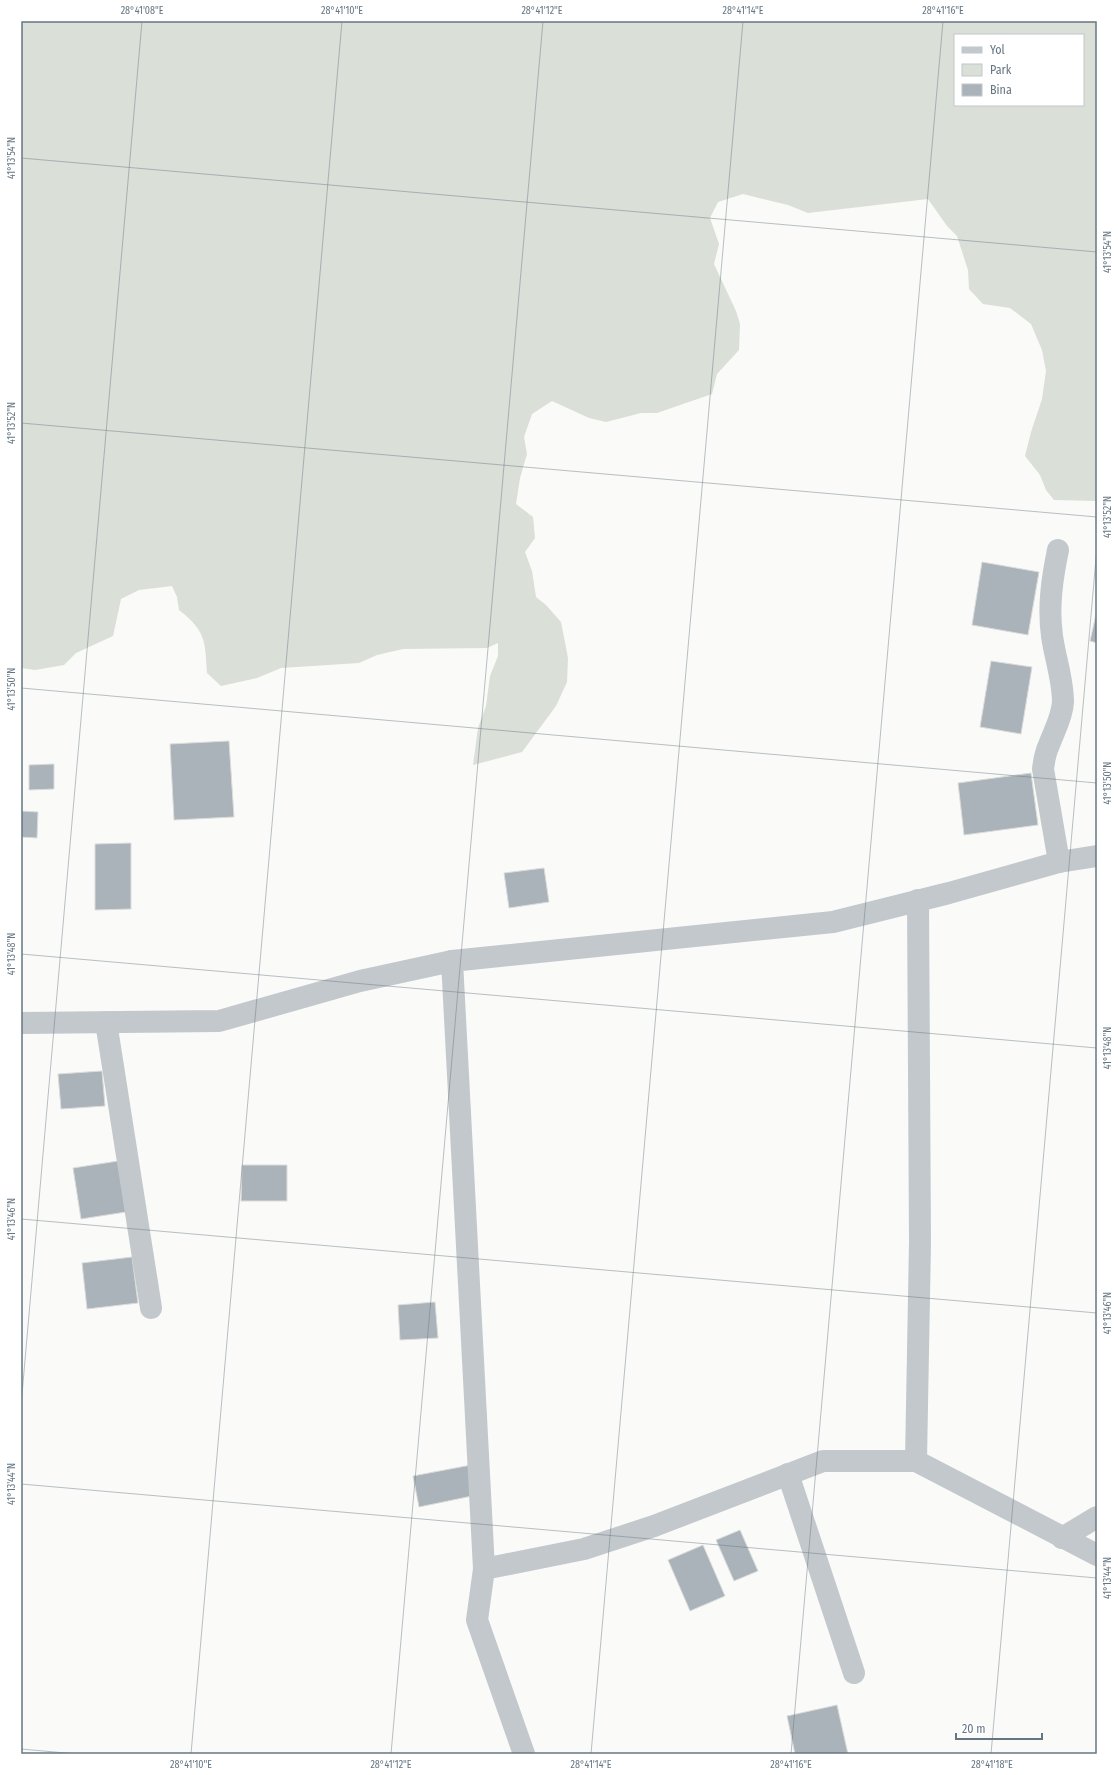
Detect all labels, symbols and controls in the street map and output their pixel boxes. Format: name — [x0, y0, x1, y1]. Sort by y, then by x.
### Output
text: 28°41'08"E — [121, 5, 164, 17]
text: 28°41'10"E — [321, 5, 363, 17]
text: 28°41'12"E — [521, 5, 563, 17]
text: 28°41'14"E — [722, 5, 764, 17]
text: 28°41'16"E — [922, 5, 964, 17]
legend — [954, 34, 1084, 106]
text: Yol — [990, 43, 1005, 57]
text: Park — [990, 63, 1012, 77]
text: Bina — [990, 83, 1012, 97]
text: 41°13'54"N — [6, 137, 18, 179]
text: 41°13'54"N — [1102, 231, 1114, 273]
text: 41°13'52"N — [6, 402, 18, 444]
text: 41°13'52"N — [1102, 496, 1114, 538]
text: 41°13'50"N — [6, 668, 18, 710]
text: 41°13'50"N — [1102, 762, 1114, 804]
text: 41°13'48"N — [6, 933, 18, 975]
text: 41°13'48"N — [1102, 1027, 1114, 1069]
text: 41°13'46"N — [6, 1198, 18, 1240]
text: 41°13'46"N — [1102, 1292, 1114, 1334]
text: 41°13'44"N — [6, 1463, 18, 1505]
text: 41°13'44"N — [1102, 1557, 1114, 1599]
scale bar — [956, 1715, 1042, 1741]
text: 20 m — [962, 1722, 986, 1736]
text: 28°41'10"E — [170, 1759, 212, 1771]
text: 28°41'12"E — [370, 1759, 412, 1771]
text: 28°41'14"E — [570, 1759, 612, 1771]
text: 28°41'16"E — [770, 1759, 812, 1771]
text: 28°41'18"E — [971, 1759, 1013, 1771]

